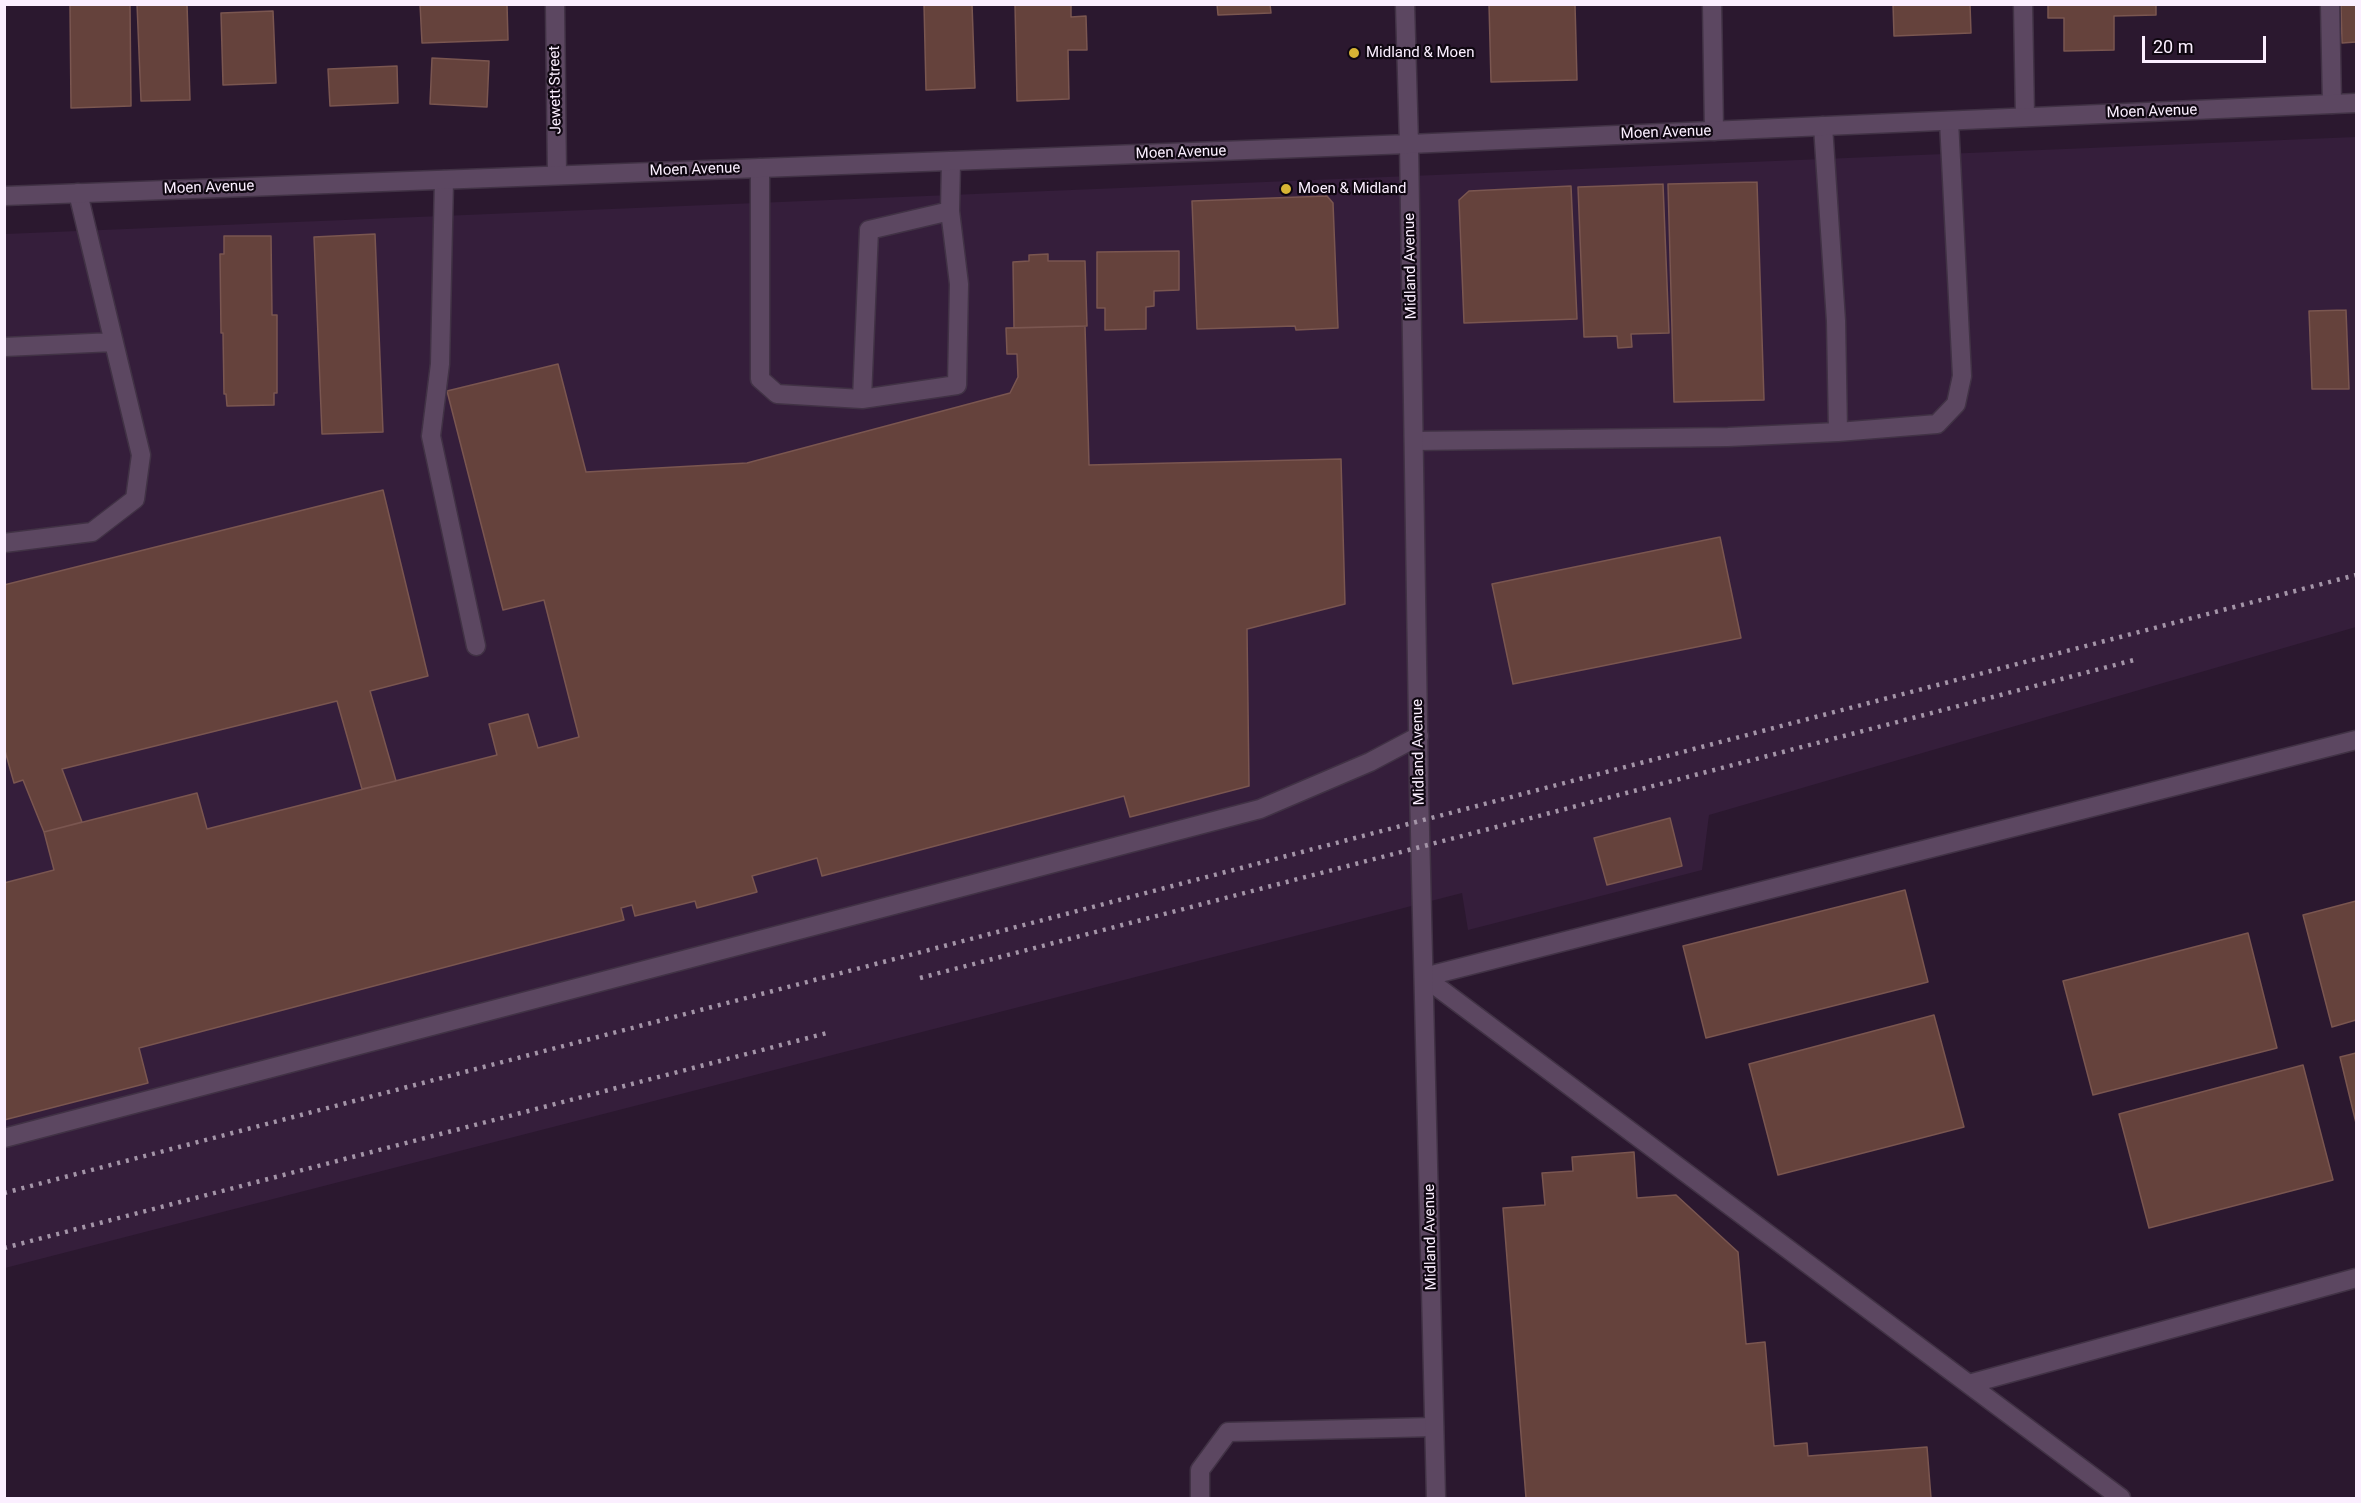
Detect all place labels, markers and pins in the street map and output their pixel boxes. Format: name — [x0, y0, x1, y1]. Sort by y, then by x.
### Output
place label: Midland & Moen — [1366, 44, 1474, 62]
marker: Midland & Moen — [1347, 46, 1361, 60]
place label: Moen & Midland — [1298, 180, 1406, 198]
marker: Moen & Midland — [1279, 182, 1293, 196]

